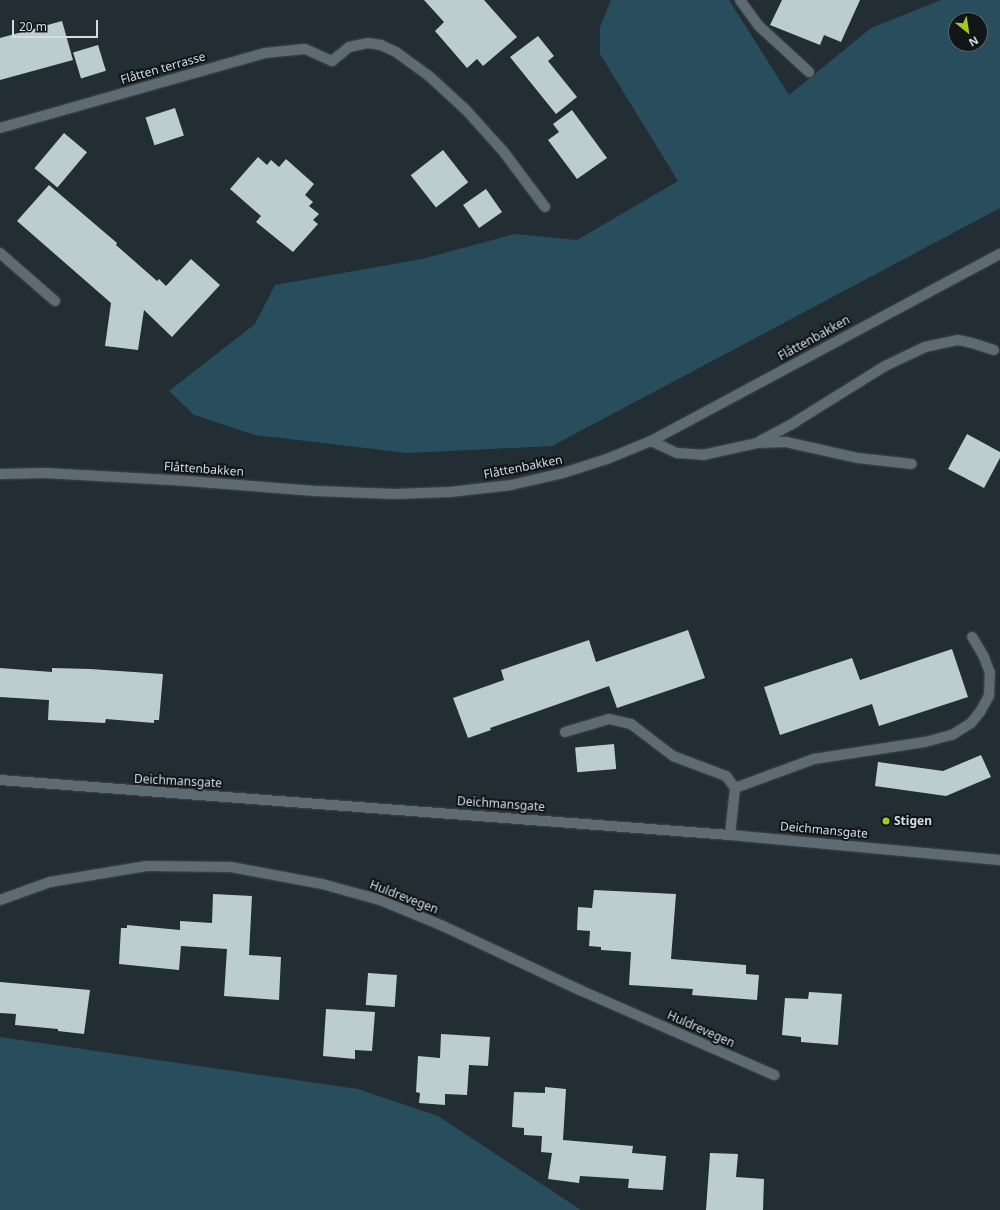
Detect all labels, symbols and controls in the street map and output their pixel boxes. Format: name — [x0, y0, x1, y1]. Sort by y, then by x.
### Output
scale bar — [14, 12, 100, 38]
north arrow — [948, 12, 988, 52]
text: 20 m — [19, 18, 47, 35]
text: N — [966, 33, 981, 51]
street label: Flåtten terrasse — [119, 49, 207, 87]
street label: Flåttenbakken — [776, 312, 852, 364]
street label: Flåttenbakken — [482, 452, 564, 482]
street label: Flåttenbakken — [164, 459, 244, 479]
street label: Deichmansgate — [134, 772, 222, 790]
street label: Deichmansgate — [457, 794, 545, 814]
place label: Stigen — [894, 814, 932, 828]
marker: Stigen — [881, 816, 891, 826]
street label: Deichmansgate — [779, 819, 869, 841]
street label: Huldrevegen — [368, 877, 440, 917]
street label: Huldrevegen — [665, 1008, 737, 1050]

